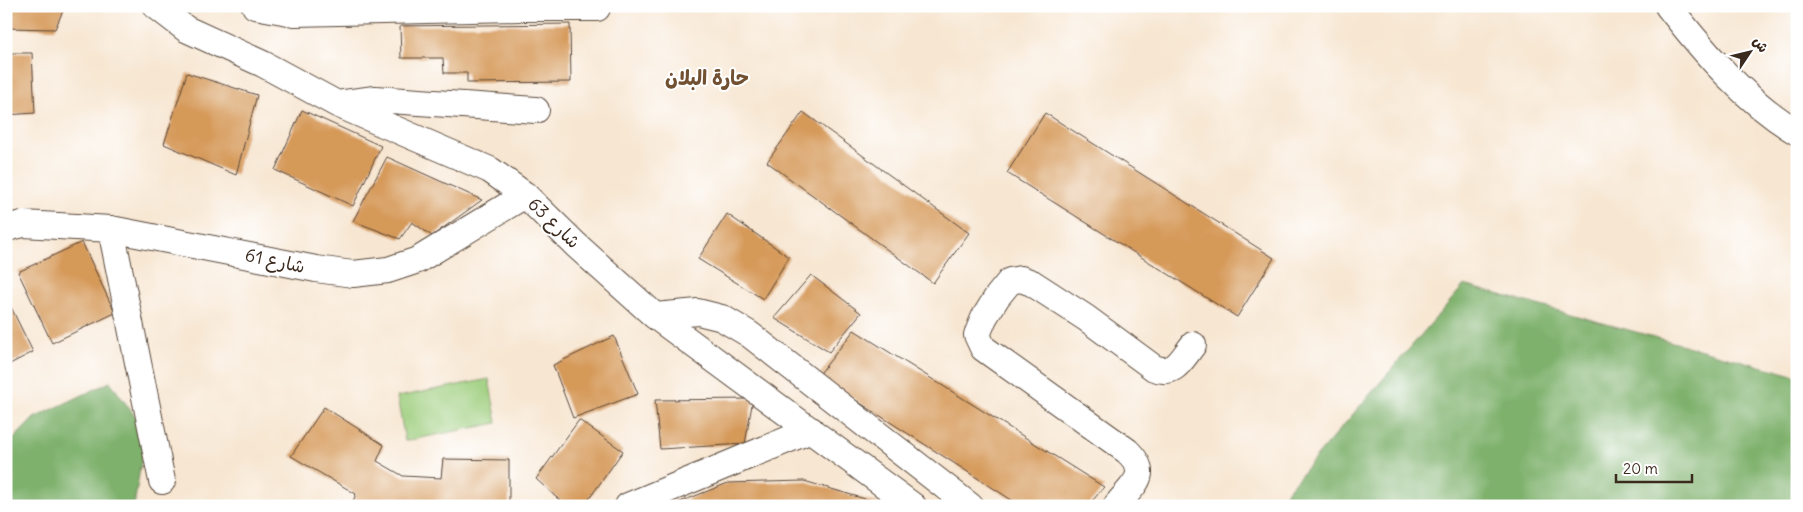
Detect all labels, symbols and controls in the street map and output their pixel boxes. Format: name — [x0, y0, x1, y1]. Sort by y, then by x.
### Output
north arrow — [1726, 28, 1776, 78]
text: ش — [1749, 33, 1772, 56]
district label: حارة البلان — [665, 65, 749, 91]
street label: شارع 63 — [523, 192, 585, 254]
street label: شارع 61 — [243, 243, 307, 279]
scale bar — [1616, 452, 1692, 484]
text: 20 m — [1623, 459, 1658, 478]

